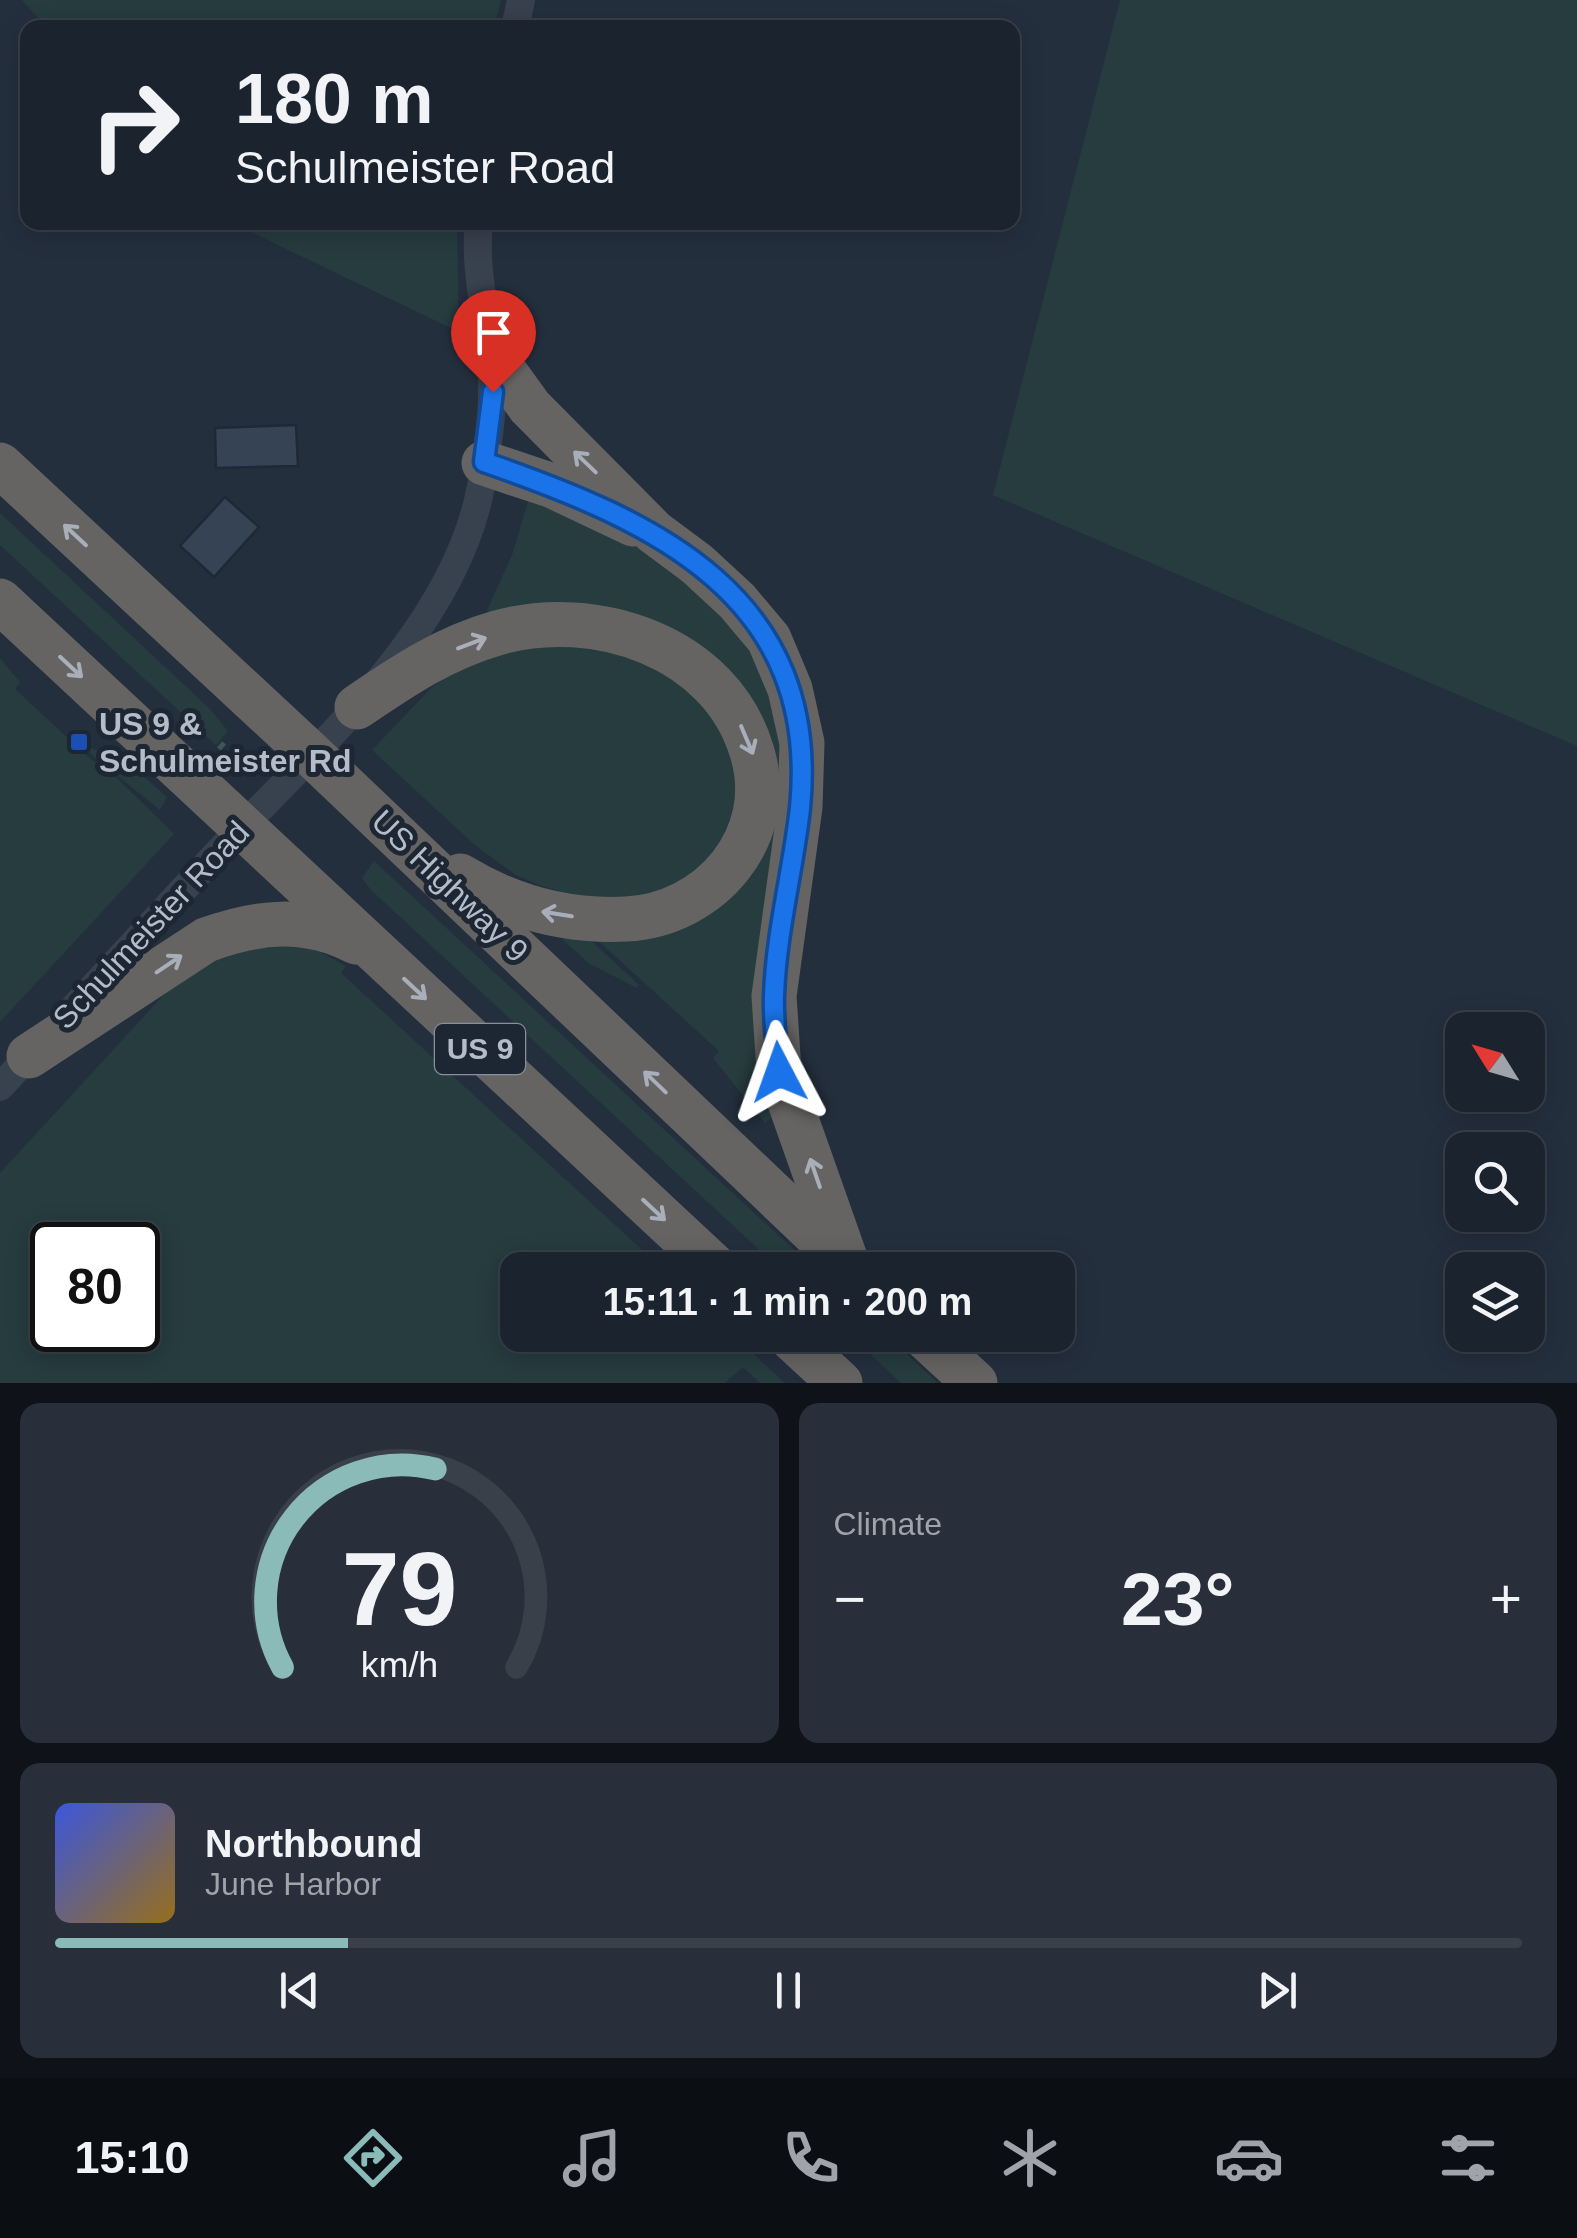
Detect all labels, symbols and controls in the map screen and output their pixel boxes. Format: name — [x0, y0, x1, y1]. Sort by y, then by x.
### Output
icon: right — [70, 60, 200, 190]
text: 180 m — [235, 60, 433, 138]
text: Schulmeister Road — [235, 142, 615, 193]
pin — [451, 290, 536, 393]
icon: arrive — [466, 305, 521, 360]
one-way arrow — [574, 451, 598, 475]
one-way arrow — [64, 523, 88, 547]
one-way arrow — [456, 632, 486, 650]
one-way arrow — [58, 655, 83, 678]
place label: US 9 & Schulmeister Rd — [99, 706, 352, 779]
one-way arrow — [739, 724, 757, 755]
marker: US 9 & Schulmeister Rd — [68, 731, 90, 753]
street label: US Highway 9 — [365, 803, 535, 969]
street label: Schulmeister Road — [46, 814, 256, 1036]
one-way arrow — [541, 905, 574, 923]
one-way arrow — [154, 954, 183, 975]
one-way arrow — [403, 977, 427, 1001]
north arrow — [1445, 1012, 1545, 1112]
map controls — [1445, 1012, 1545, 1352]
position arrow — [727, 1020, 831, 1124]
road number: US 9 — [435, 1024, 525, 1074]
one-way arrow — [644, 1070, 668, 1094]
button: search — [1445, 1132, 1545, 1232]
one-way arrow — [805, 1158, 823, 1189]
one-way arrow — [641, 1198, 666, 1221]
speed limit sign: 80 — [30, 1222, 160, 1352]
button: layers — [1445, 1252, 1545, 1352]
text: 15:11 · 1 min · 200 m — [603, 1281, 972, 1323]
text: Climate — [834, 1506, 942, 1542]
text: 79 — [341, 1531, 457, 1647]
text: 23° — [1121, 1557, 1234, 1641]
text: − — [834, 1568, 866, 1630]
text: + — [1490, 1568, 1522, 1630]
text: km/h — [361, 1645, 438, 1685]
text: Northbound — [205, 1823, 422, 1865]
text: June Harbor — [205, 1866, 381, 1902]
icon: previous — [272, 1963, 327, 2018]
icon: pause — [761, 1963, 816, 2018]
icon: next — [1250, 1963, 1305, 2018]
icon: directions — [338, 2123, 408, 2193]
icon: music — [557, 2123, 627, 2193]
icon: phone — [776, 2123, 846, 2193]
icon: climate — [995, 2123, 1065, 2193]
icon: car — [1214, 2123, 1284, 2193]
icon: filters — [1433, 2123, 1503, 2193]
text: 15:10 — [74, 2132, 190, 2183]

